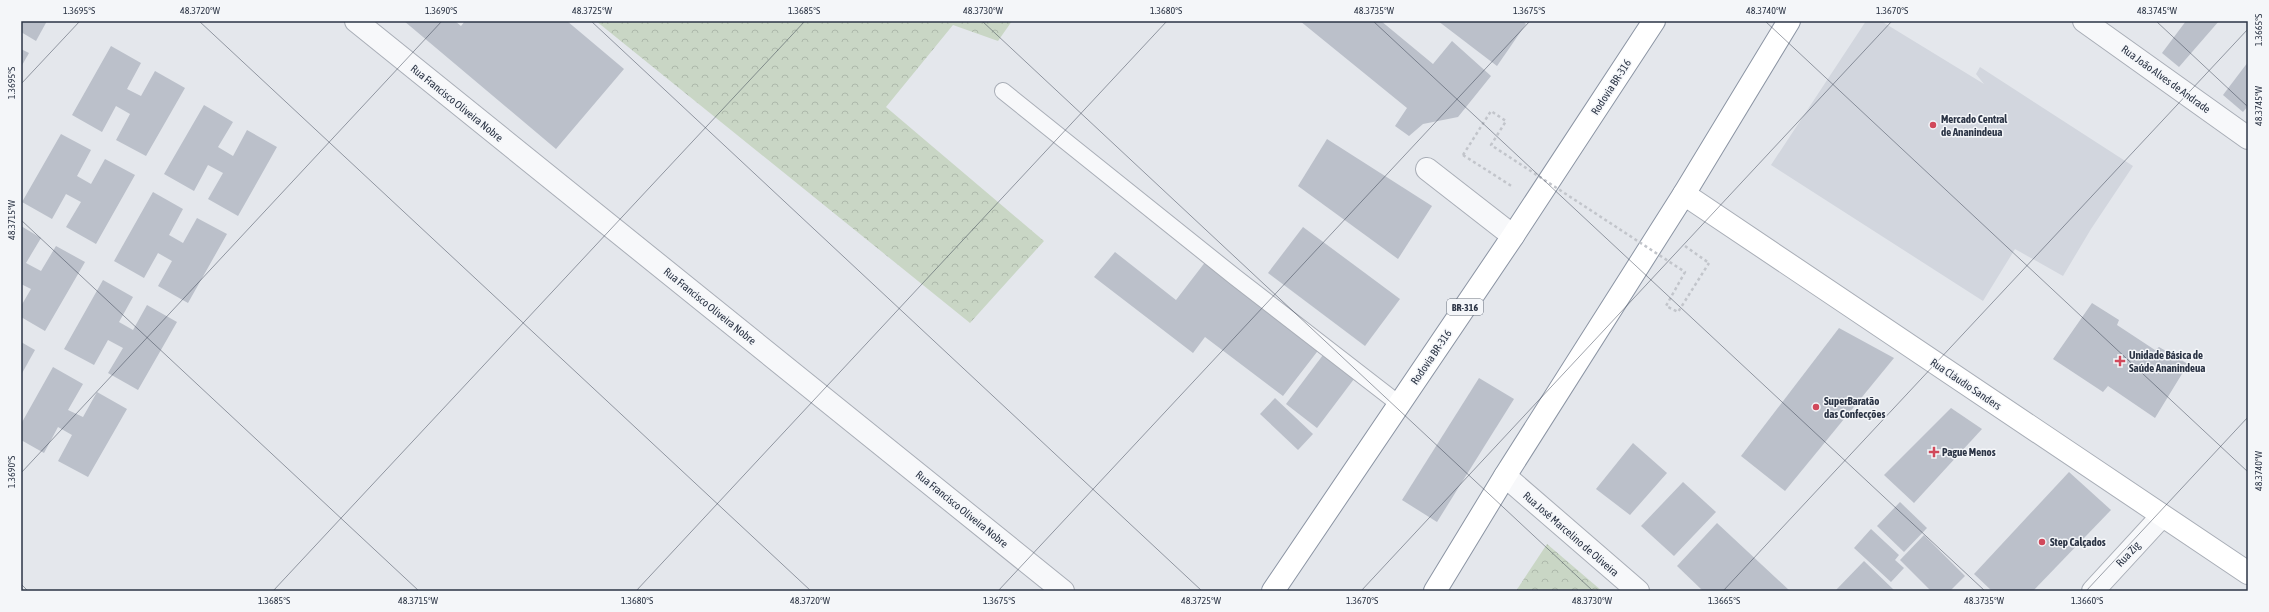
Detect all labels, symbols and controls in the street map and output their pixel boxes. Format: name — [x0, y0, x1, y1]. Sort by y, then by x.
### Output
text: 1.3695°S — [63, 5, 95, 16]
text: 48.3720°W — [180, 5, 221, 16]
text: 1.3690°S — [425, 5, 457, 16]
text: 48.3725°W — [572, 5, 613, 16]
text: 1.3685°S — [788, 5, 820, 16]
text: 48.3730°W — [963, 5, 1004, 16]
text: 1.3680°S — [1150, 5, 1182, 16]
text: 48.3735°W — [1354, 5, 1395, 16]
text: 1.3675°S — [1513, 5, 1545, 16]
text: 48.3740°W — [1746, 5, 1787, 16]
text: 1.3670°S — [1876, 5, 1908, 16]
text: 48.3745°W — [2137, 5, 2178, 16]
text: 1.3665°S — [2253, 14, 2264, 46]
street label: Rua João Alves de Andrade — [2119, 43, 2213, 115]
street label: Rodovia BR-316 — [1589, 57, 1633, 117]
street label: Rua Francisco Oliveira Nobre — [409, 62, 505, 144]
text: 1.3695°S — [6, 67, 17, 99]
text: 48.3745°W — [2253, 85, 2264, 126]
place label: Mercado Central de Ananindeua — [1941, 113, 2008, 138]
marker: Mercado Central de Ananindeua — [1928, 120, 1938, 130]
text: 48.3715°W — [6, 199, 17, 240]
street label: Rua Francisco Oliveira Nobre — [662, 265, 758, 347]
road number: BR-316 — [1447, 299, 1483, 315]
street label: Rodovia BR-316 — [1408, 327, 1454, 387]
place label: Unidade Básica de Saúde Ananindeua — [2129, 349, 2205, 374]
marker: Unidade Básica de Saúde Ananindeua — [2114, 355, 2126, 367]
street label: Rua Cláudio Sanders — [1928, 356, 2004, 412]
place label: SuperBaratão das Confecções — [1824, 395, 1885, 420]
marker: SuperBaratão das Confecções — [1811, 402, 1821, 412]
place label: Pague Menos — [1942, 446, 1996, 458]
marker: Pague Menos — [1929, 447, 1939, 457]
text: 48.3740°W — [2253, 450, 2264, 491]
text: 1.3690°S — [6, 456, 17, 488]
street label: Rua Francisco Oliveira Nobre — [914, 468, 1010, 550]
street label: Rua José Marcelino de Oliveira — [1521, 489, 1621, 579]
place label: Step Calçados — [2050, 536, 2106, 548]
marker: Step Calçados — [2037, 537, 2047, 547]
street label: Rua Zig — [2113, 539, 2143, 569]
text: 1.3685°S — [258, 595, 290, 606]
text: 48.3715°W — [398, 595, 439, 606]
text: 1.3680°S — [621, 595, 653, 606]
text: 48.3720°W — [790, 595, 831, 606]
text: 1.3675°S — [983, 595, 1015, 606]
text: 48.3725°W — [1181, 595, 1222, 606]
text: 1.3670°S — [1346, 595, 1378, 606]
text: 48.3730°W — [1572, 595, 1613, 606]
text: 1.3665°S — [1708, 595, 1740, 606]
text: 48.3735°W — [1964, 595, 2005, 606]
text: 1.3660°S — [2071, 595, 2103, 606]

